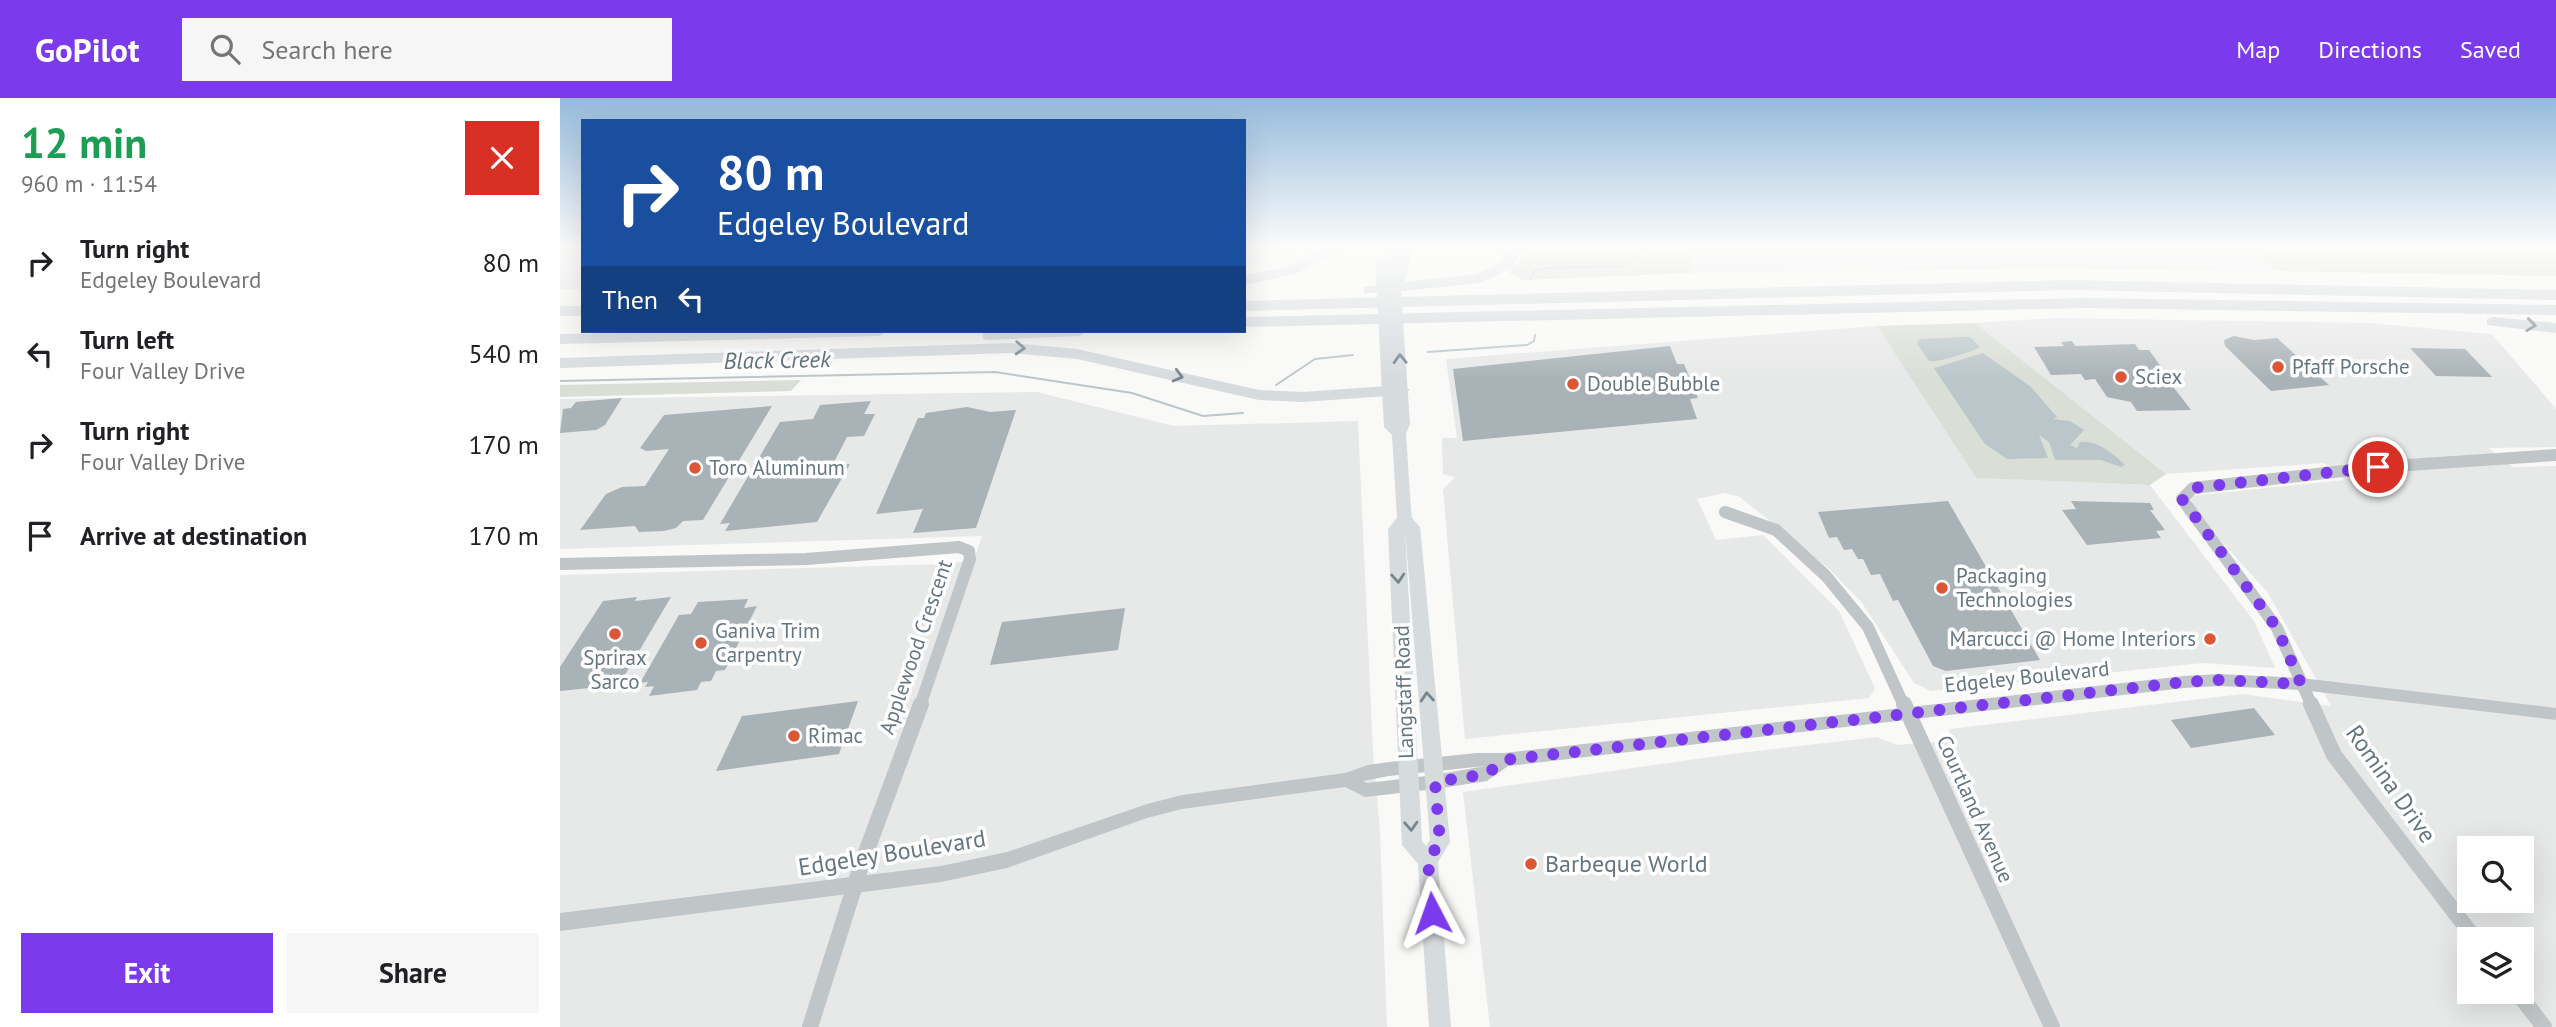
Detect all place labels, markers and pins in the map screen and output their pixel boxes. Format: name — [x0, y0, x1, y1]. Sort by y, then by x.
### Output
place label: Pfaff Porsche — [2292, 353, 2410, 380]
marker: Pfaff Porsche — [2270, 359, 2286, 375]
place label: Sciex — [2135, 363, 2182, 390]
marker: Sciex — [2113, 369, 2129, 385]
place label: Double Bubble — [1587, 370, 1720, 397]
marker: Double Bubble — [1565, 376, 1581, 392]
pin — [2348, 437, 2408, 497]
place label: Toro Aluminum — [709, 454, 845, 481]
marker: Toro Aluminum — [687, 460, 703, 476]
place label: Packaging Technologies — [1956, 562, 2073, 613]
marker: Packaging Technologies — [1934, 580, 1950, 596]
place label: Ganiva Trim Carpentry — [715, 617, 820, 668]
place label: Marcucci @ Home Interiors — [1950, 625, 2196, 652]
marker: Sprirax Sarco — [607, 626, 623, 642]
marker: Marcucci @ Home Interiors — [2202, 631, 2218, 647]
marker: Ganiva Trim Carpentry — [693, 635, 709, 651]
place label: Sprirax Sarco — [583, 644, 647, 695]
place label: Rimac — [808, 722, 863, 749]
marker: Rimac — [786, 728, 802, 744]
place label: Barbeque World — [1545, 848, 1708, 879]
marker: Barbeque World — [1523, 856, 1539, 872]

